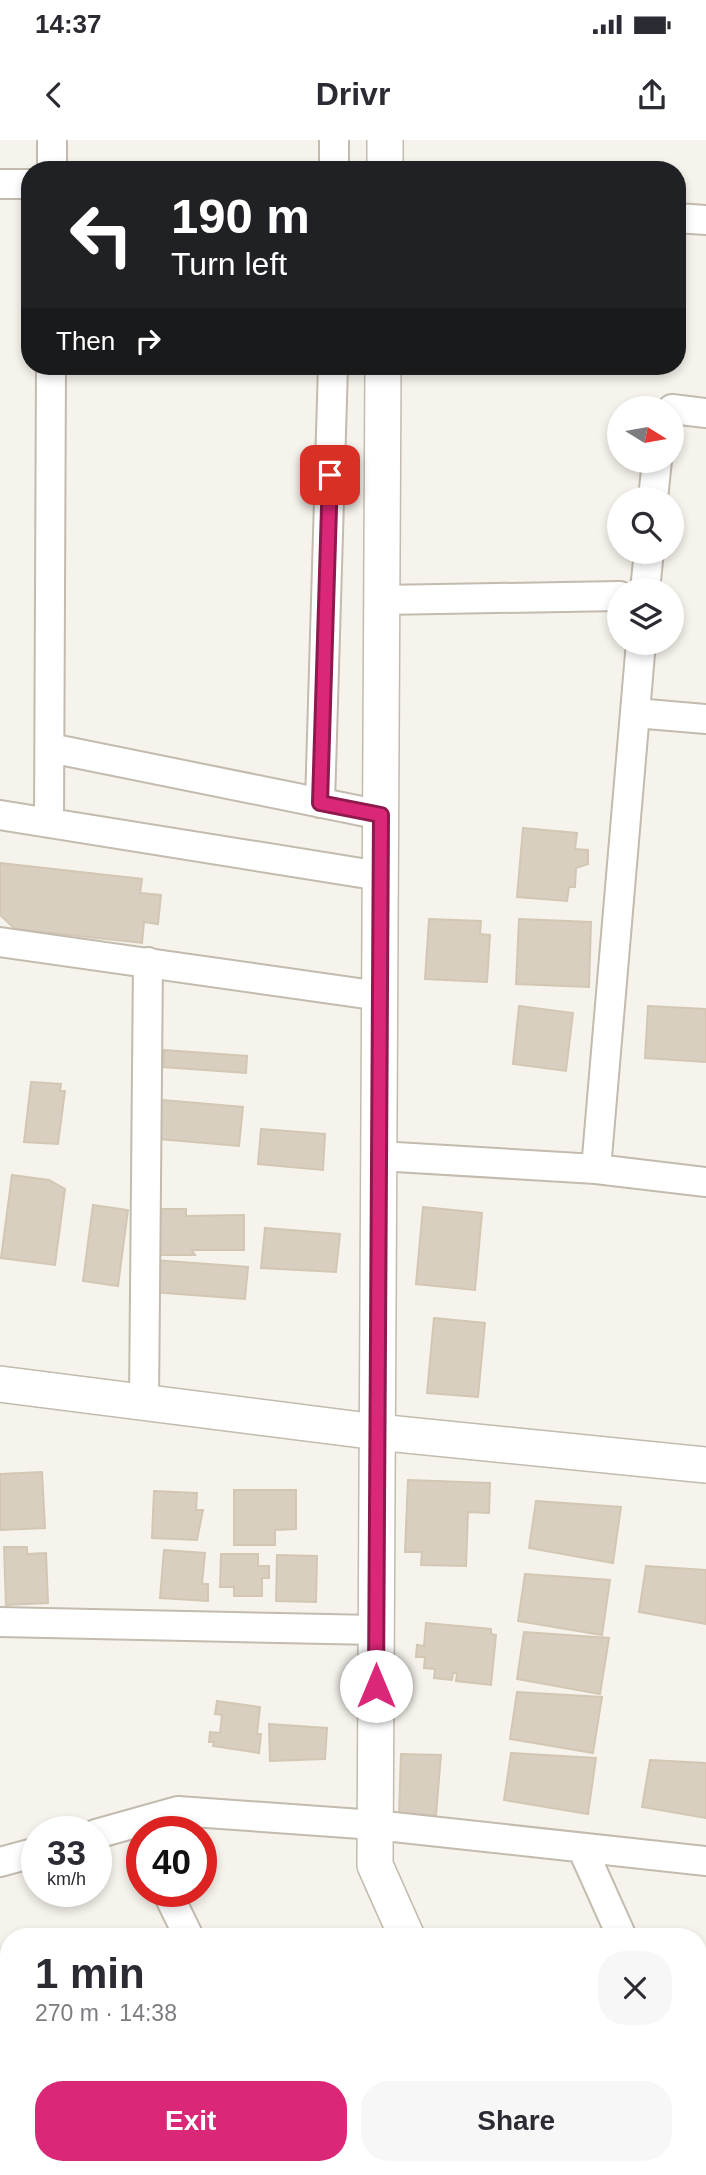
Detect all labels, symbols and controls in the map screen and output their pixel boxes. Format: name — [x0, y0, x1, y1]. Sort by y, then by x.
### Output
text: 14:37 — [35, 9, 102, 39]
icon: back — [35, 76, 73, 114]
text: Drivr — [316, 76, 390, 112]
icon: share — [633, 76, 671, 114]
icon: left — [56, 189, 147, 280]
text: 190 m — [171, 189, 310, 243]
text: Turn left — [171, 246, 287, 282]
icon: right — [129, 322, 167, 360]
text: Then — [56, 326, 115, 356]
north arrow — [607, 396, 684, 472]
map controls — [607, 396, 684, 655]
pin — [300, 445, 360, 505]
icon: arrive — [311, 456, 349, 494]
button: search — [607, 487, 684, 564]
button: layers — [607, 578, 684, 655]
position arrow — [339, 1649, 413, 1723]
speed limit sign: 40 — [126, 1816, 217, 1907]
text: 33 — [47, 1833, 86, 1872]
text: km/h — [47, 1869, 86, 1889]
text: 1 min — [35, 1950, 145, 1997]
button: close — [598, 1951, 672, 2025]
text: 270 m · 14:38 — [35, 2000, 177, 2026]
button: Exit — [35, 2081, 347, 2161]
button: Share — [361, 2081, 672, 2161]

